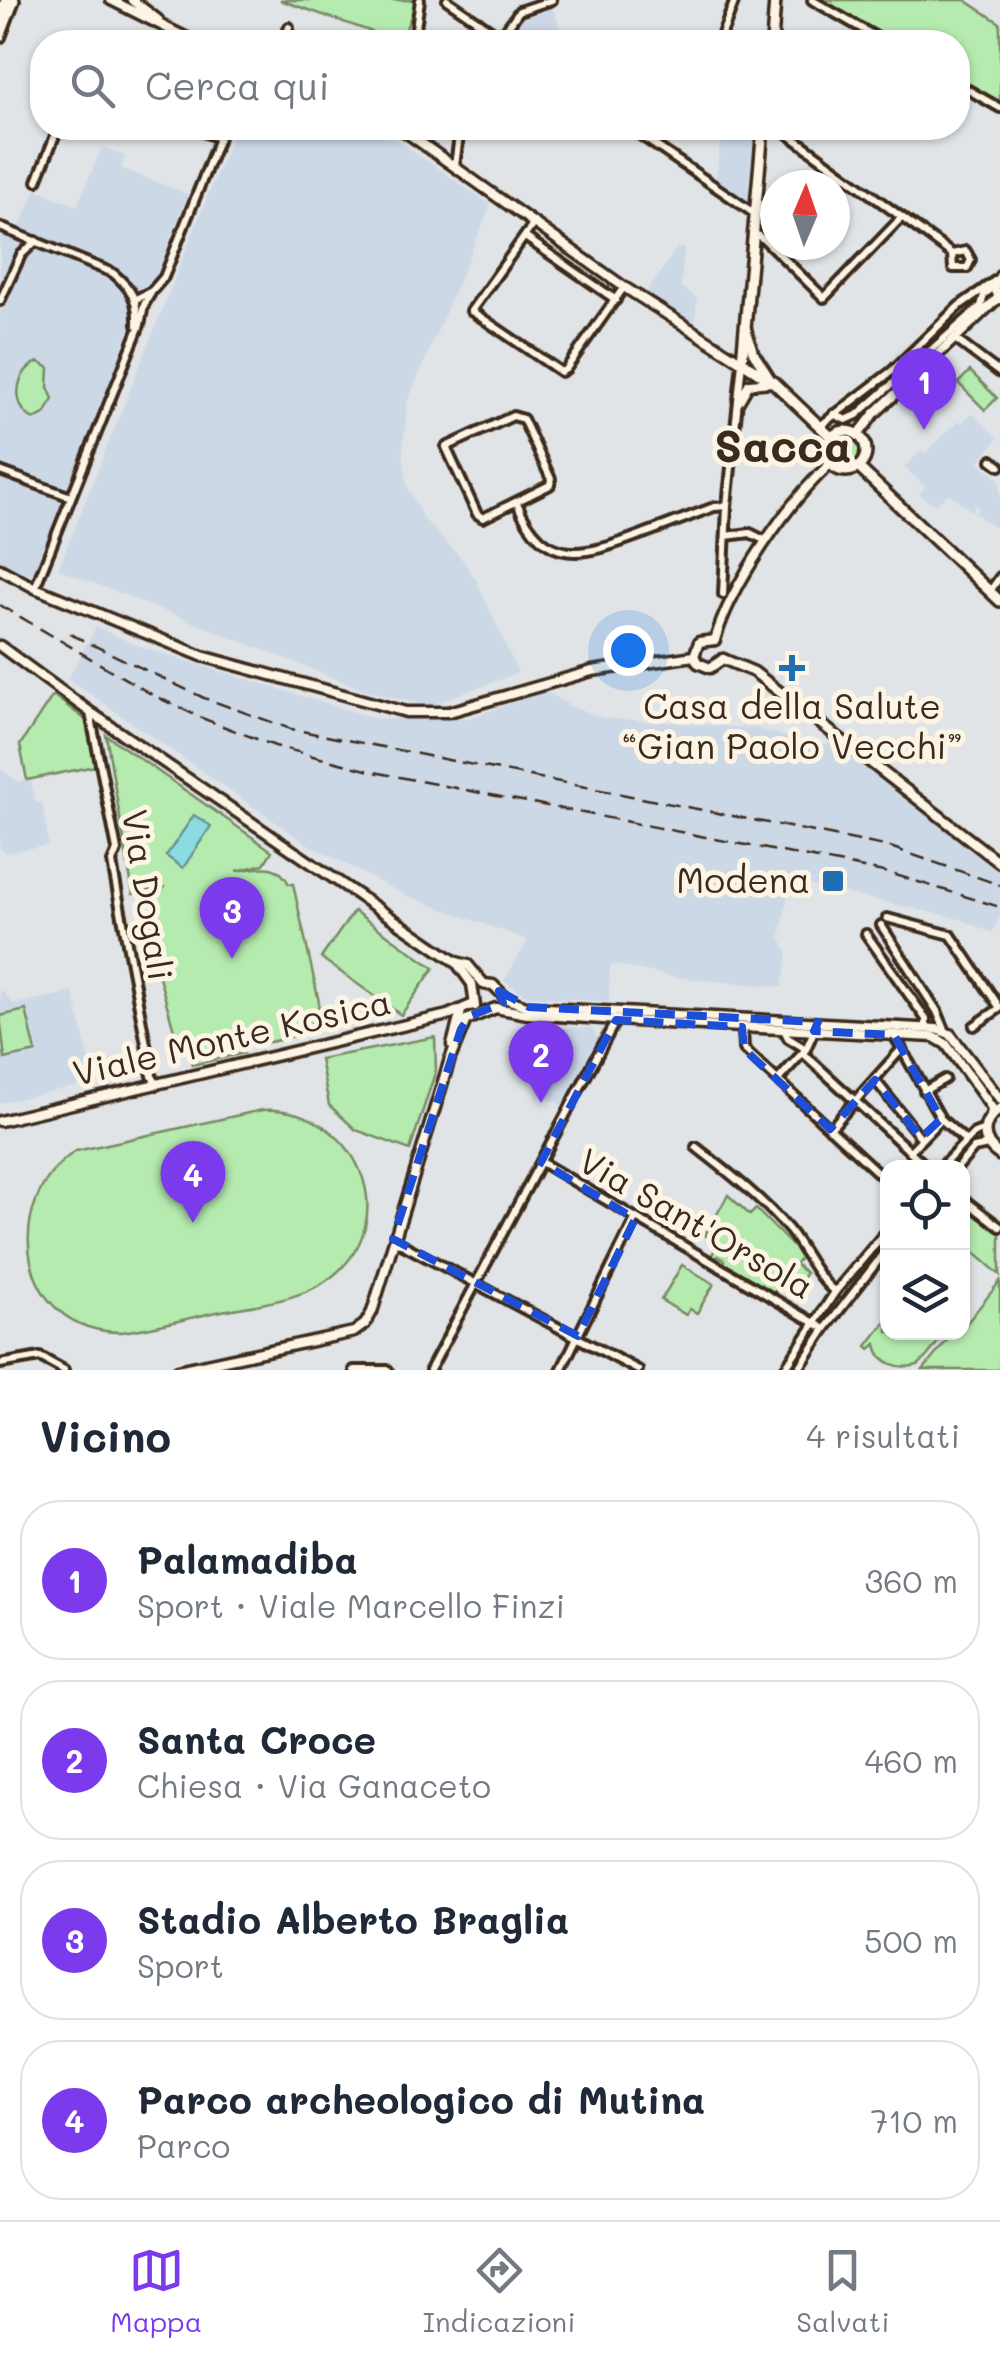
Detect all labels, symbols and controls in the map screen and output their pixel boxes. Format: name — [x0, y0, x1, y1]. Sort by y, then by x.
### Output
search box — [30, 30, 970, 140]
icon: search — [65, 58, 120, 113]
text: Cerca qui — [145, 60, 330, 110]
north arrow — [760, 170, 850, 260]
pin: 1 — [892, 348, 956, 430]
district label: Sacca — [714, 415, 852, 473]
your location — [603, 625, 654, 676]
marker: Casa della Salute “Gian Paolo Vecchi” — [779, 655, 805, 681]
place label: Casa della Salute “Gian Paolo Vecchi” — [621, 682, 963, 768]
street label: Via Dogali — [113, 806, 185, 984]
place label: Modena — [676, 856, 810, 902]
marker: Modena — [820, 868, 846, 894]
pin: 3 — [200, 876, 264, 959]
street label: Viale Monte Kosica — [68, 977, 395, 1095]
pin: 2 — [508, 1020, 574, 1103]
street label: Via Sant'Orsola — [571, 1136, 823, 1308]
pin: 4 — [160, 1140, 226, 1223]
map controls — [880, 1160, 970, 1340]
button: locate — [880, 1160, 970, 1250]
button: layers — [880, 1250, 970, 1340]
text: Vicino — [40, 1408, 171, 1463]
text: 4 risultati — [806, 1414, 960, 1456]
text: Palamadiba — [137, 1534, 358, 1584]
text: 1 — [67, 1559, 82, 1601]
text: 360 m — [864, 1559, 958, 1601]
text: Sport · Viale Marcello Finzi — [137, 1584, 565, 1626]
text: Santa Croce — [137, 1714, 376, 1764]
text: 2 — [66, 1739, 83, 1781]
text: 460 m — [864, 1739, 958, 1781]
text: Chiesa · Via Ganaceto — [137, 1764, 491, 1806]
text: Stadio Alberto Braglia — [137, 1894, 569, 1944]
text: 3 — [65, 1919, 84, 1961]
text: 500 m — [864, 1919, 958, 1961]
text: Sport — [137, 1944, 224, 1986]
text: Parco archeologico di Mutina — [137, 2074, 705, 2124]
text: 4 — [64, 2099, 85, 2141]
text: 710 m — [870, 2099, 958, 2141]
text: Parco — [137, 2124, 230, 2166]
tab: Mappa — [110, 2243, 202, 2339]
tab: Indicazioni — [423, 2243, 576, 2339]
tab: Salvati — [796, 2243, 890, 2339]

